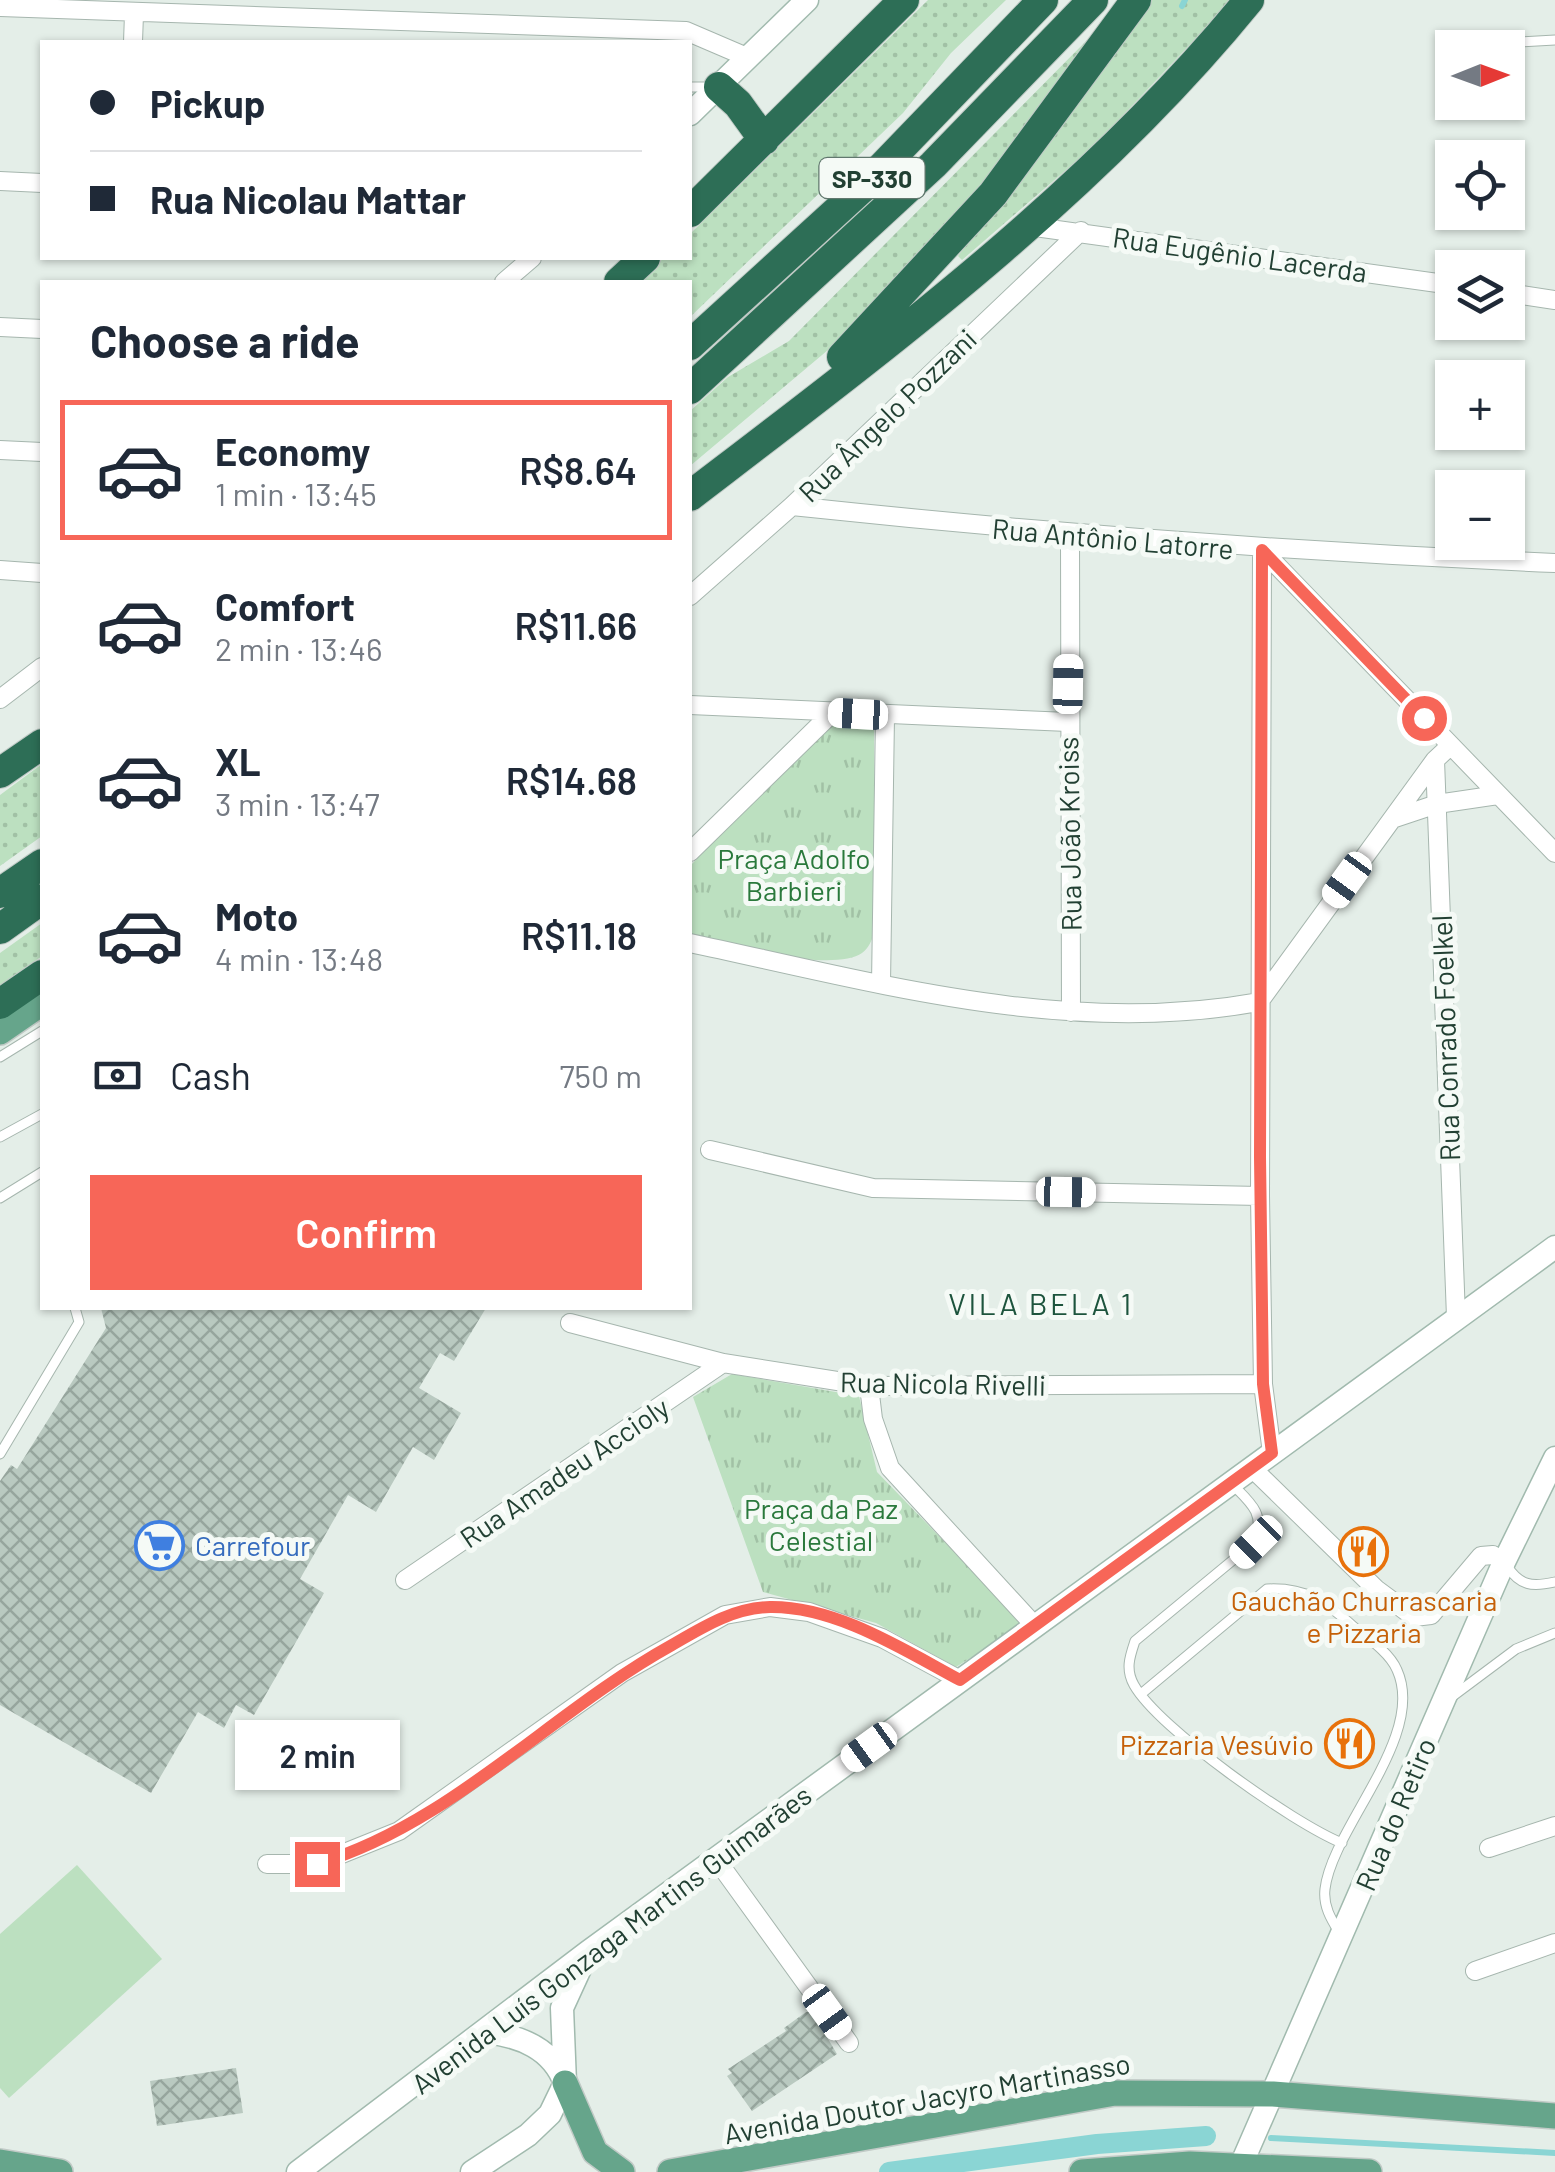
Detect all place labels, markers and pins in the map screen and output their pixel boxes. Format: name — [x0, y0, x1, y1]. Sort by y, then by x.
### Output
supermarket icon: Carrefour — [134, 1519, 186, 1571]
restaurant icon: Gauchão Churrascaria e Pizzaria — [1338, 1526, 1390, 1578]
place label: Carrefour — [195, 1528, 310, 1562]
place label: Gauchão Churrascaria e Pizzaria — [1231, 1583, 1497, 1649]
restaurant icon: Pizzaria Vesúvio — [1323, 1718, 1375, 1770]
place label: Pizzaria Vesúvio — [1120, 1727, 1314, 1761]

